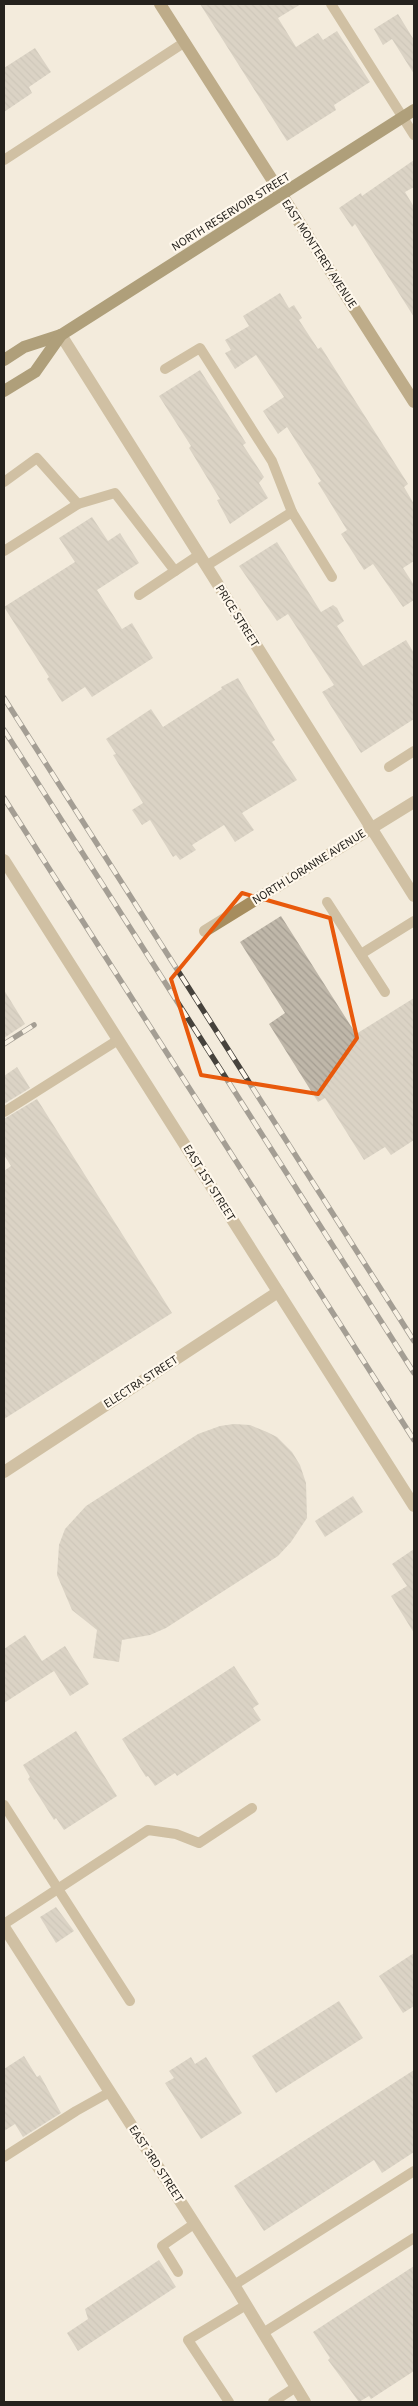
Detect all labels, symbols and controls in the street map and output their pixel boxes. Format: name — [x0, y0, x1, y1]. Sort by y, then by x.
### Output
street label: NORTH RESERVOIR STREET — [169, 168, 294, 255]
street label: EAST MONTEREY AVENUE — [277, 196, 361, 312]
street label: PRICE STREET — [211, 581, 263, 651]
street label: NORTH LORANNE AVENUE — [249, 825, 369, 909]
street label: EAST 1ST STREET — [179, 1141, 240, 1225]
street label: ELECTRA STREET — [100, 1351, 182, 1412]
street label: EAST 3RD STREET — [125, 2122, 188, 2206]

